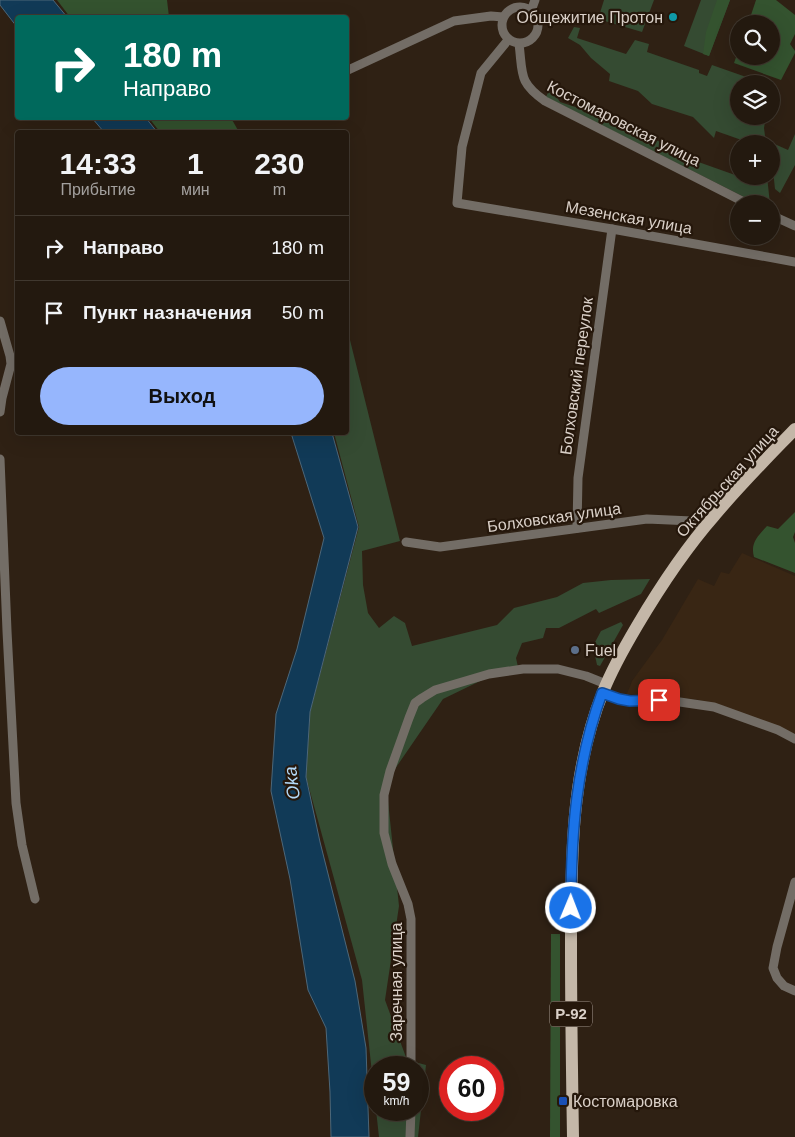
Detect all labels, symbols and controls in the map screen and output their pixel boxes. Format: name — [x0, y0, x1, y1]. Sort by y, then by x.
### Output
place label: Общежитие Протон — [517, 9, 663, 26]
marker: Общежитие Протон — [667, 11, 679, 23]
map controls — [730, 15, 780, 245]
button: search — [730, 15, 780, 65]
icon: right — [40, 35, 105, 100]
text: 180 m — [123, 35, 222, 74]
button: layers — [730, 75, 780, 125]
text: Направо — [123, 76, 211, 101]
street label: Костомаровская улица — [544, 77, 703, 170]
button: + — [730, 135, 780, 185]
text: 14:33 — [60, 147, 136, 180]
text: 1 — [187, 147, 204, 180]
text: 230 — [254, 147, 304, 180]
text: Прибытие — [60, 181, 136, 198]
text: мин — [181, 181, 210, 198]
text: m — [273, 181, 286, 198]
button: − — [730, 195, 780, 245]
street label: Мезенская улица — [564, 198, 694, 237]
icon: right — [40, 234, 68, 262]
text: Направо — [83, 237, 164, 258]
text: 180 m — [271, 237, 324, 258]
street label: Болховский переулок — [557, 295, 596, 456]
icon: arrive — [40, 299, 68, 327]
text: Пункт назначения — [83, 302, 252, 323]
text: 50 m — [282, 302, 324, 323]
button: Выход — [40, 367, 324, 425]
street label: Октябрьская улица — [673, 422, 782, 540]
street label: Болховская улица — [486, 500, 622, 535]
place label: Fuel — [585, 642, 616, 659]
marker: Fuel — [569, 644, 581, 656]
pin — [638, 679, 680, 721]
icon: arrive — [645, 686, 673, 714]
water label: Oka — [280, 765, 304, 801]
position arrow — [544, 881, 596, 933]
street label: Заречная улица — [388, 922, 405, 1042]
road number: Р-92 — [550, 1002, 592, 1026]
speed limit sign: 60 — [439, 1056, 504, 1121]
text: 59 — [383, 1068, 410, 1096]
place label: Костомаровка — [573, 1093, 678, 1110]
text: km/h — [383, 1094, 410, 1108]
marker: Костомаровка — [557, 1095, 569, 1107]

